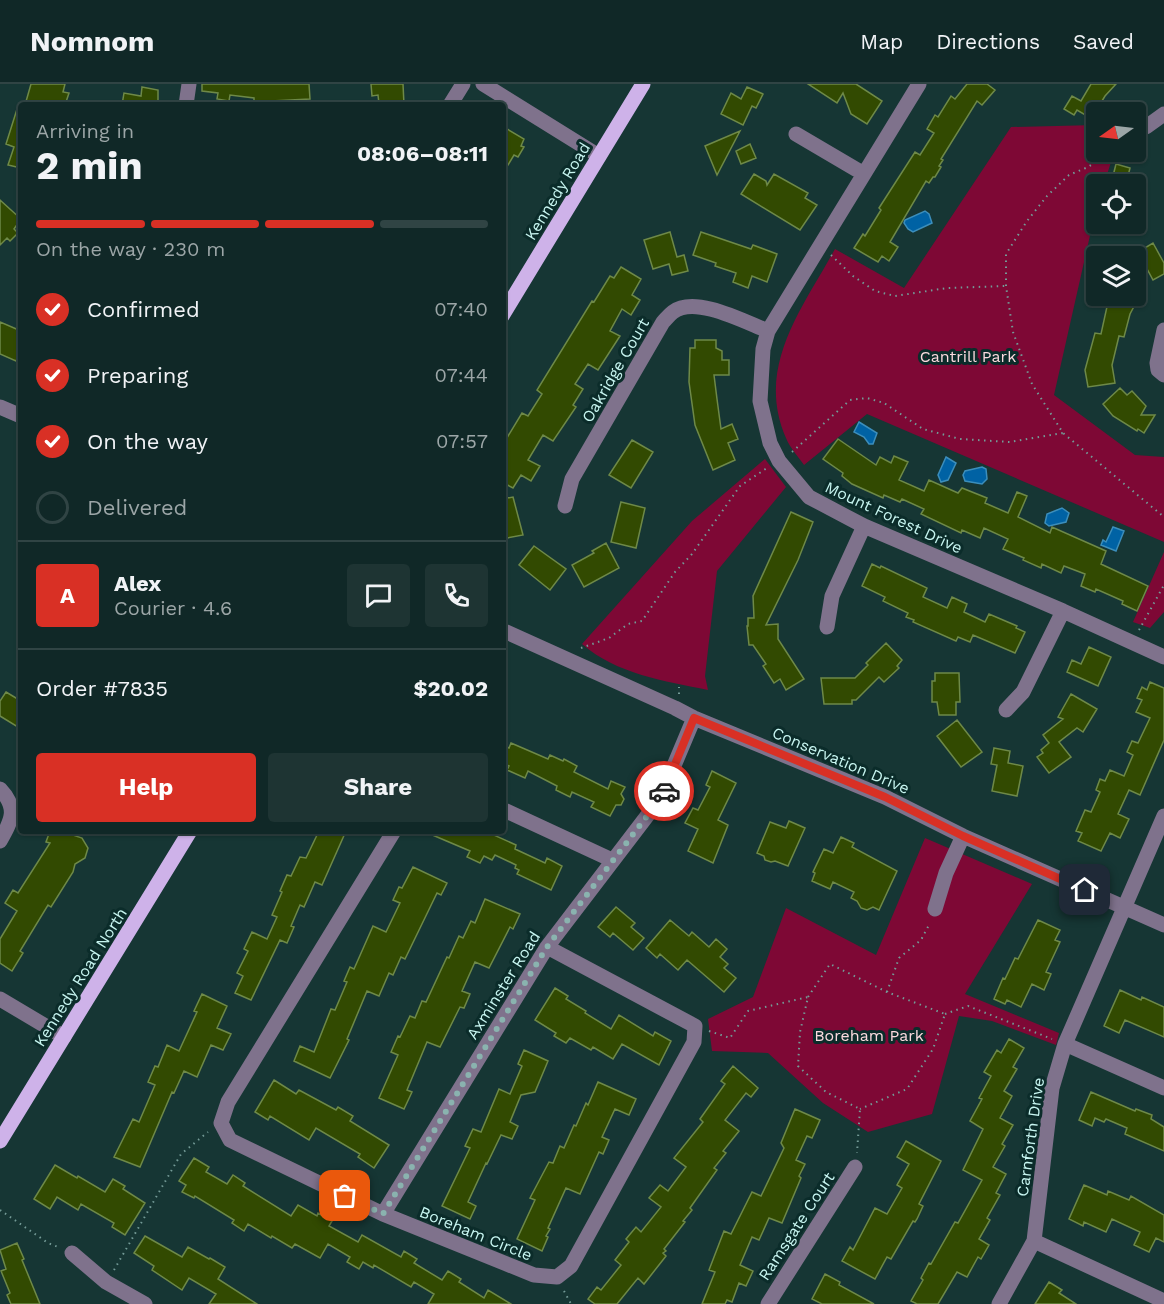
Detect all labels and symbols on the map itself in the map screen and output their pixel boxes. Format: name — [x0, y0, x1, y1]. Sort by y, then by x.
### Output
north arrow — [1086, 102, 1146, 162]
street label: Kennedy Road — [521, 139, 594, 244]
street label: Oakridge Court — [578, 314, 653, 426]
park label: Cantrill Park — [920, 347, 1016, 366]
street label: Mount Forest Drive — [822, 477, 965, 558]
street label: Conservation Drive — [769, 723, 912, 798]
courier — [634, 761, 694, 821]
pin — [1059, 864, 1110, 915]
street label: Kennedy Road North — [30, 904, 131, 1050]
street label: Axminster Road — [463, 928, 544, 1043]
park label: Boreham Park — [814, 1026, 924, 1045]
street label: Carnforth Drive — [1013, 1076, 1048, 1198]
street label: Ramsgate Court — [754, 1168, 839, 1284]
pin — [319, 1170, 370, 1221]
street label: Boreham Circle — [417, 1202, 535, 1265]

